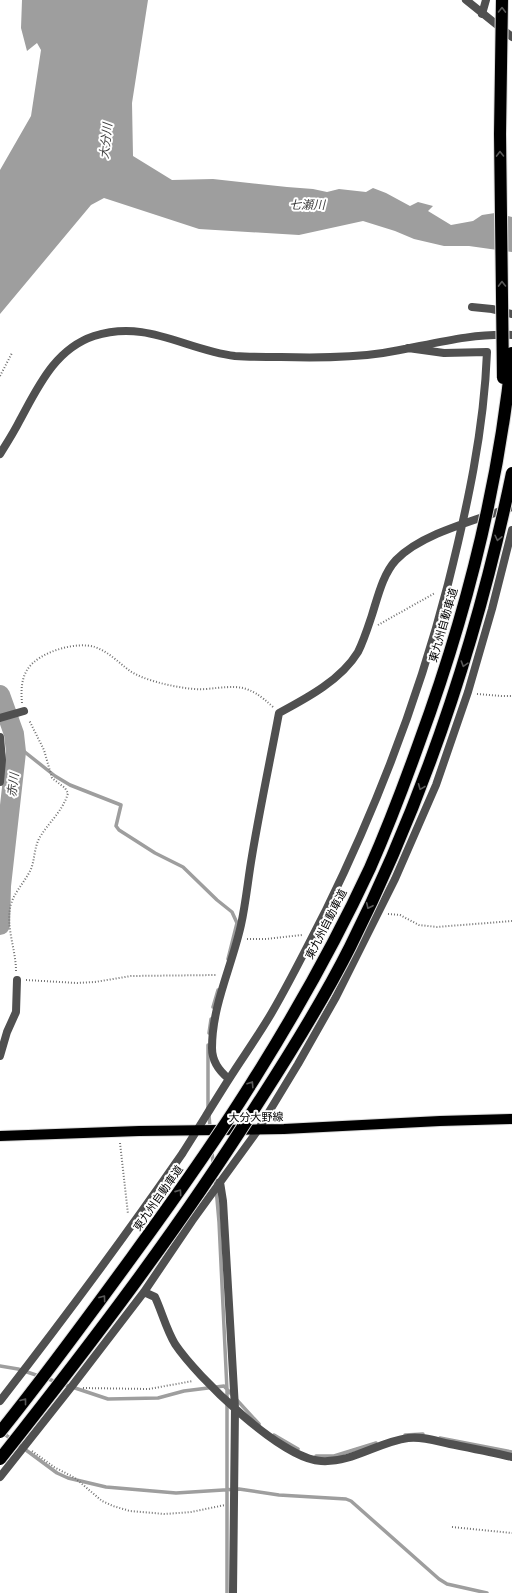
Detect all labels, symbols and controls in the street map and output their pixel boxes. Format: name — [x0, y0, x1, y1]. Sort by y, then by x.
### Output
one-way arrow — [498, 7, 506, 13]
water label: 大分川 — [97, 120, 115, 160]
one-way arrow — [496, 151, 504, 157]
water label: 七瀬川 — [289, 198, 327, 212]
one-way arrow — [498, 281, 506, 287]
one-way arrow — [494, 535, 502, 541]
street label: 東九州自動車道 — [427, 586, 459, 664]
one-way arrow — [460, 660, 468, 667]
water label: 赤川 — [5, 770, 22, 798]
one-way arrow — [418, 783, 426, 790]
street label: 東九州自動車道 — [303, 887, 349, 961]
one-way arrow — [366, 901, 374, 909]
one-way arrow — [246, 1082, 253, 1089]
street label: 大分大野線 — [228, 1111, 284, 1123]
street label: 東九州自動車道 — [131, 1163, 185, 1233]
one-way arrow — [174, 1190, 181, 1197]
one-way arrow — [98, 1295, 105, 1302]
one-way arrow — [19, 1399, 26, 1406]

